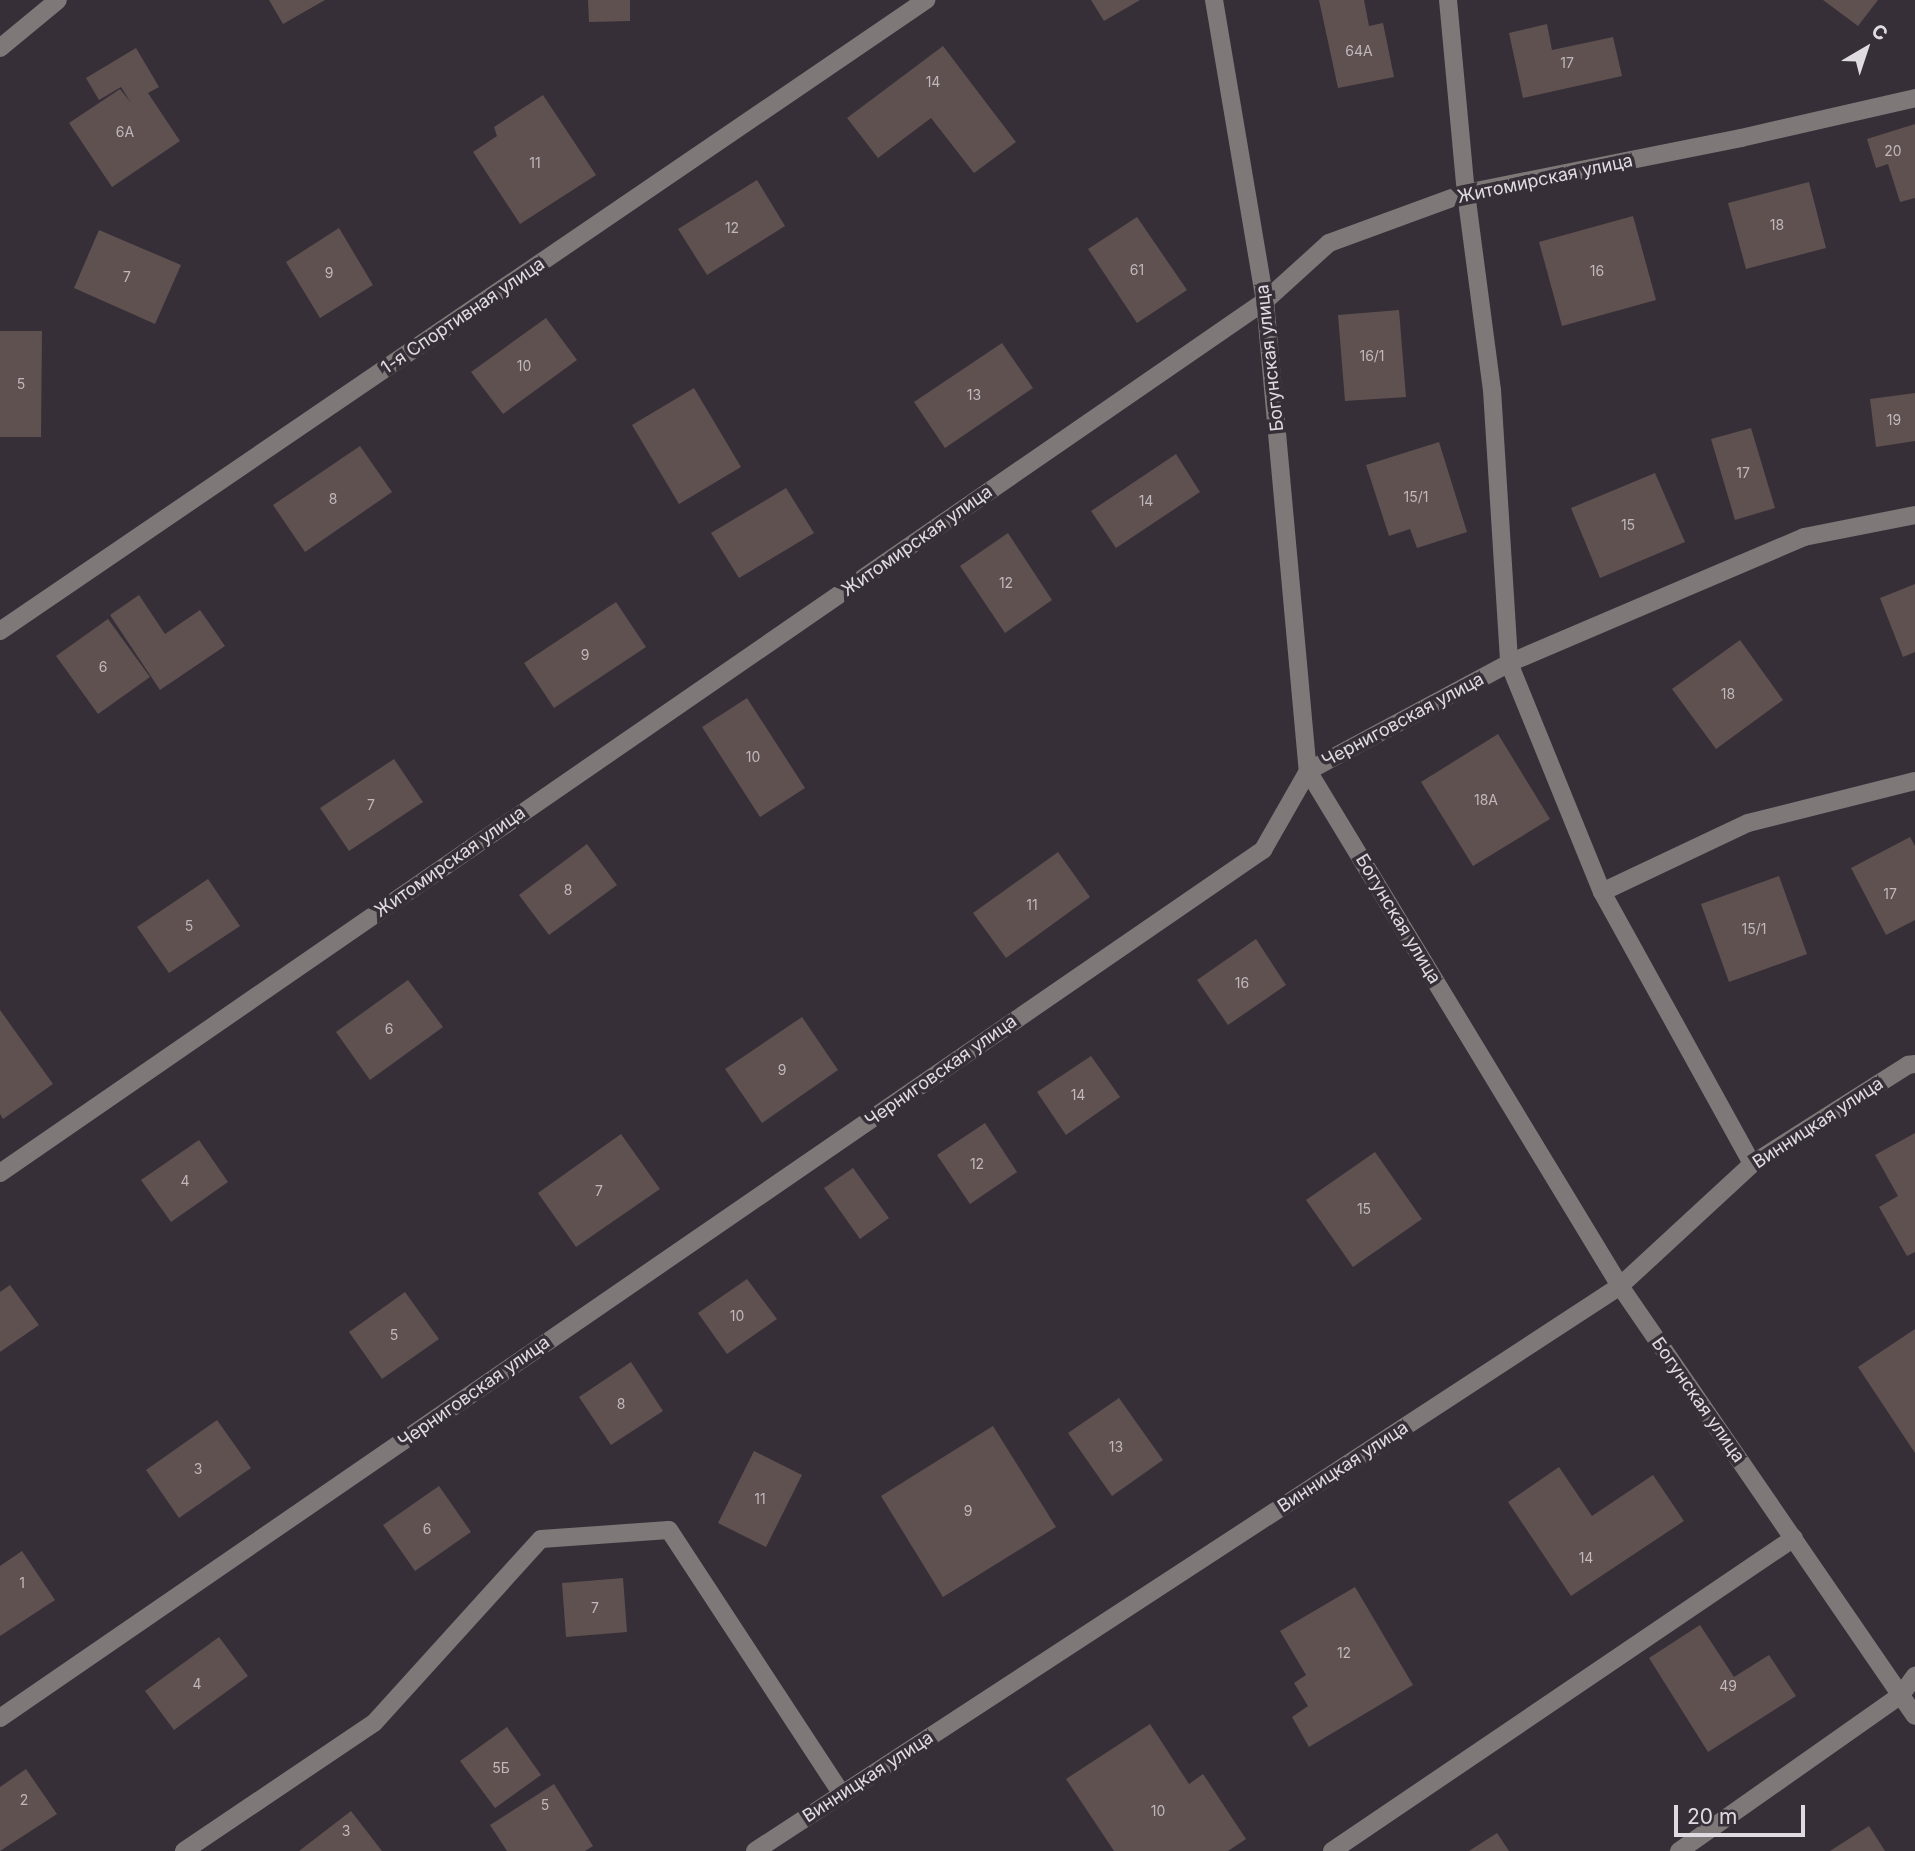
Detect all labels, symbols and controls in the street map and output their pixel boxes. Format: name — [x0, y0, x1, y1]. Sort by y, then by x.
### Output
north arrow — [1831, 14, 1901, 84]
text: С — [1867, 19, 1892, 46]
house number: 64А — [1345, 43, 1373, 59]
house number: 17 — [1560, 55, 1574, 71]
house number: 14 — [926, 74, 940, 90]
house number: 6А — [116, 124, 134, 140]
house number: 20 — [1884, 143, 1902, 159]
street label: Житомирская улица — [1455, 150, 1635, 208]
house number: 11 — [529, 155, 541, 171]
house number: 18 — [1770, 217, 1784, 233]
house number: 12 — [725, 220, 739, 236]
street label: 1-я Спортивная улица — [377, 253, 549, 379]
house number: 61 — [1130, 262, 1144, 278]
house number: 16 — [1590, 263, 1604, 279]
house number: 9 — [325, 265, 333, 281]
house number: 7 — [123, 269, 131, 285]
street label: Богунская улица — [1252, 283, 1288, 433]
house number: 16/1 — [1359, 348, 1385, 364]
house number: 10 — [517, 358, 531, 374]
house number: 5 — [17, 376, 25, 392]
house number: 13 — [967, 387, 981, 403]
house number: 19 — [1887, 412, 1901, 428]
house number: 17 — [1736, 465, 1750, 481]
street label: Житомирская улица — [838, 481, 996, 601]
house number: 15/1 — [1404, 489, 1428, 505]
house number: 8 — [329, 491, 337, 507]
house number: 14 — [1139, 493, 1153, 509]
house number: 15 — [1621, 517, 1635, 533]
house number: 12 — [999, 575, 1013, 591]
house number: 9 — [581, 647, 589, 663]
house number: 6 — [99, 659, 107, 675]
street label: Черниговская улица — [1318, 668, 1488, 772]
house number: 18 — [1721, 686, 1735, 702]
house number: 10 — [746, 749, 760, 765]
house number: 18А — [1474, 792, 1498, 808]
house number: 7 — [367, 797, 375, 813]
street label: Житомирская улица — [371, 802, 529, 922]
street label: Богунская улица — [1351, 850, 1445, 988]
house number: 8 — [564, 882, 572, 898]
house number: 17 — [1883, 886, 1897, 902]
house number: 11 — [1026, 897, 1038, 913]
house number: 5 — [185, 918, 193, 934]
house number: 15/1 — [1742, 921, 1766, 937]
house number: 16 — [1235, 975, 1249, 991]
street label: Черниговская улица — [861, 1010, 1021, 1132]
house number: 6 — [385, 1021, 393, 1037]
house number: 9 — [778, 1062, 786, 1078]
street label: Винницкая улица — [1749, 1073, 1887, 1173]
house number: 14 — [1071, 1087, 1085, 1103]
house number: 12 — [970, 1156, 984, 1172]
house number: 4 — [180, 1173, 190, 1189]
house number: 7 — [595, 1183, 603, 1199]
house number: 15 — [1357, 1201, 1371, 1217]
house number: 10 — [730, 1308, 744, 1324]
house number: 5 — [390, 1327, 398, 1343]
street label: Черниговская улица — [394, 1331, 554, 1453]
street label: Богунская улица — [1647, 1333, 1749, 1467]
house number: 8 — [617, 1396, 625, 1412]
street label: Винницкая улица — [1274, 1417, 1412, 1517]
house number: 13 — [1109, 1439, 1123, 1455]
house number: 3 — [194, 1461, 202, 1477]
house number: 11 — [754, 1491, 766, 1507]
house number: 9 — [964, 1503, 972, 1519]
house number: 6 — [423, 1521, 431, 1537]
house number: 14 — [1579, 1550, 1593, 1566]
house number: 1 — [19, 1575, 25, 1591]
house number: 7 — [591, 1600, 599, 1616]
house number: 12 — [1337, 1645, 1351, 1661]
house number: 4 — [192, 1676, 202, 1692]
house number: 49 — [1719, 1678, 1737, 1694]
street label: Винницкая улица — [799, 1727, 937, 1827]
house number: 5Б — [492, 1760, 510, 1776]
house number: 2 — [20, 1792, 28, 1808]
scale bar — [1677, 1792, 1808, 1836]
house number: 5 — [541, 1797, 549, 1813]
house number: 10 — [1151, 1803, 1165, 1819]
text: 20 m — [1687, 1804, 1737, 1829]
house number: 3 — [342, 1823, 350, 1839]

